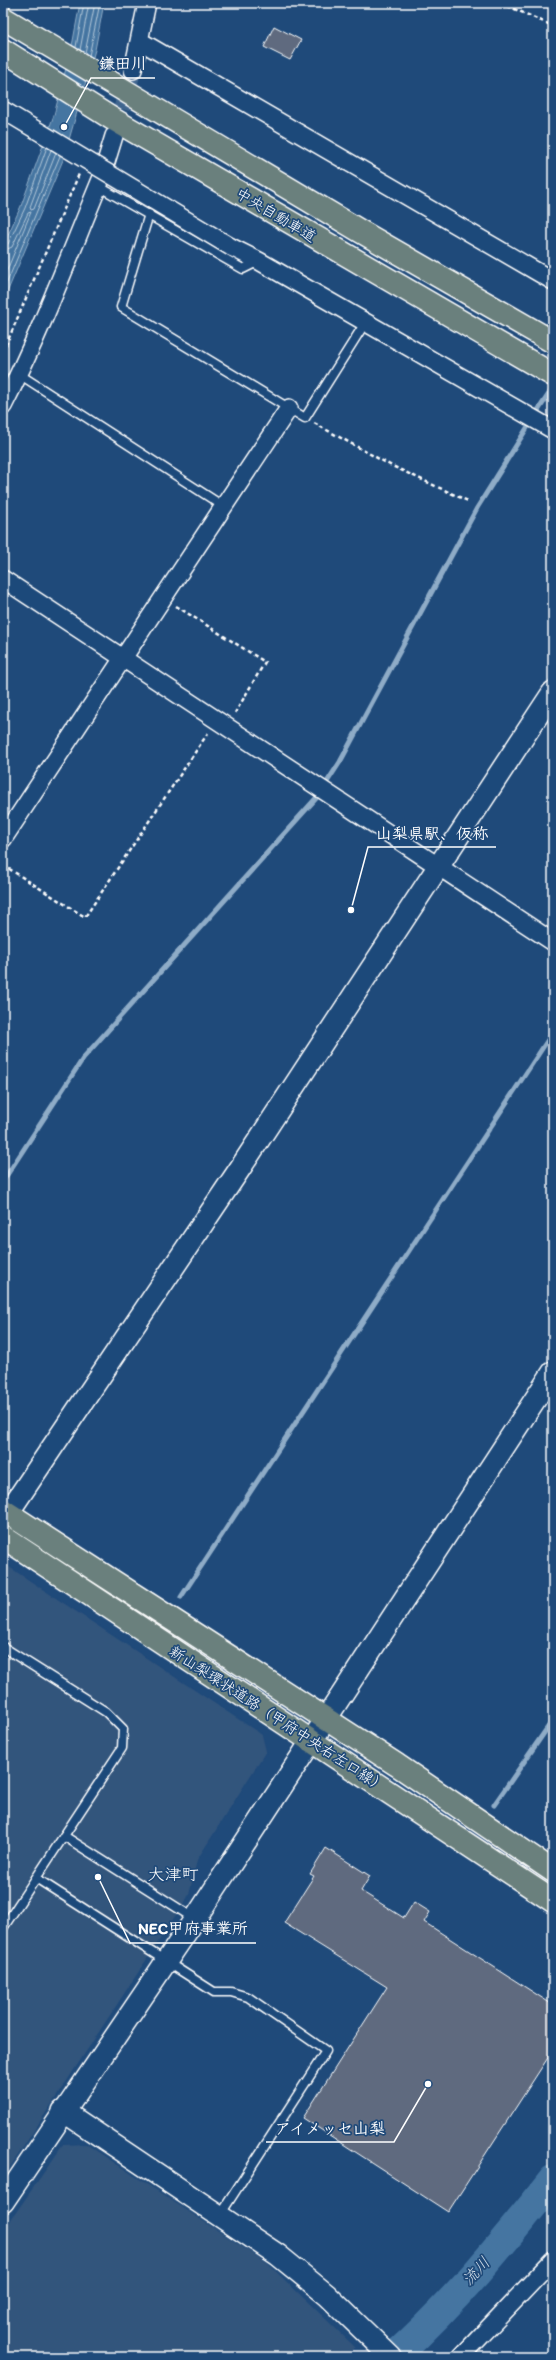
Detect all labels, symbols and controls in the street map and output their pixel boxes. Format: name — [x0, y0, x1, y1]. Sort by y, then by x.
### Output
callout: 鎌田川 — [91, 50, 155, 78]
text: 鎌田川 — [99, 54, 147, 73]
street label: 中央自動車道 — [233, 184, 319, 246]
callout: 山梨県駅、仮称 — [368, 819, 496, 847]
text: 山梨県駅、仮称 — [376, 824, 488, 843]
street label: 新山梨環状道路（甲府中央右左口線） — [166, 1642, 390, 1796]
district label: 大津町 — [148, 1864, 199, 1884]
callout: NEC甲府事業所 — [130, 1915, 256, 1943]
text: NEC甲府事業所 — [138, 1919, 248, 1938]
callout: アイメッセ山梨 — [266, 2114, 394, 2142]
text: アイメッセ山梨 — [275, 2119, 385, 2138]
water label: 流川 — [458, 2253, 494, 2289]

